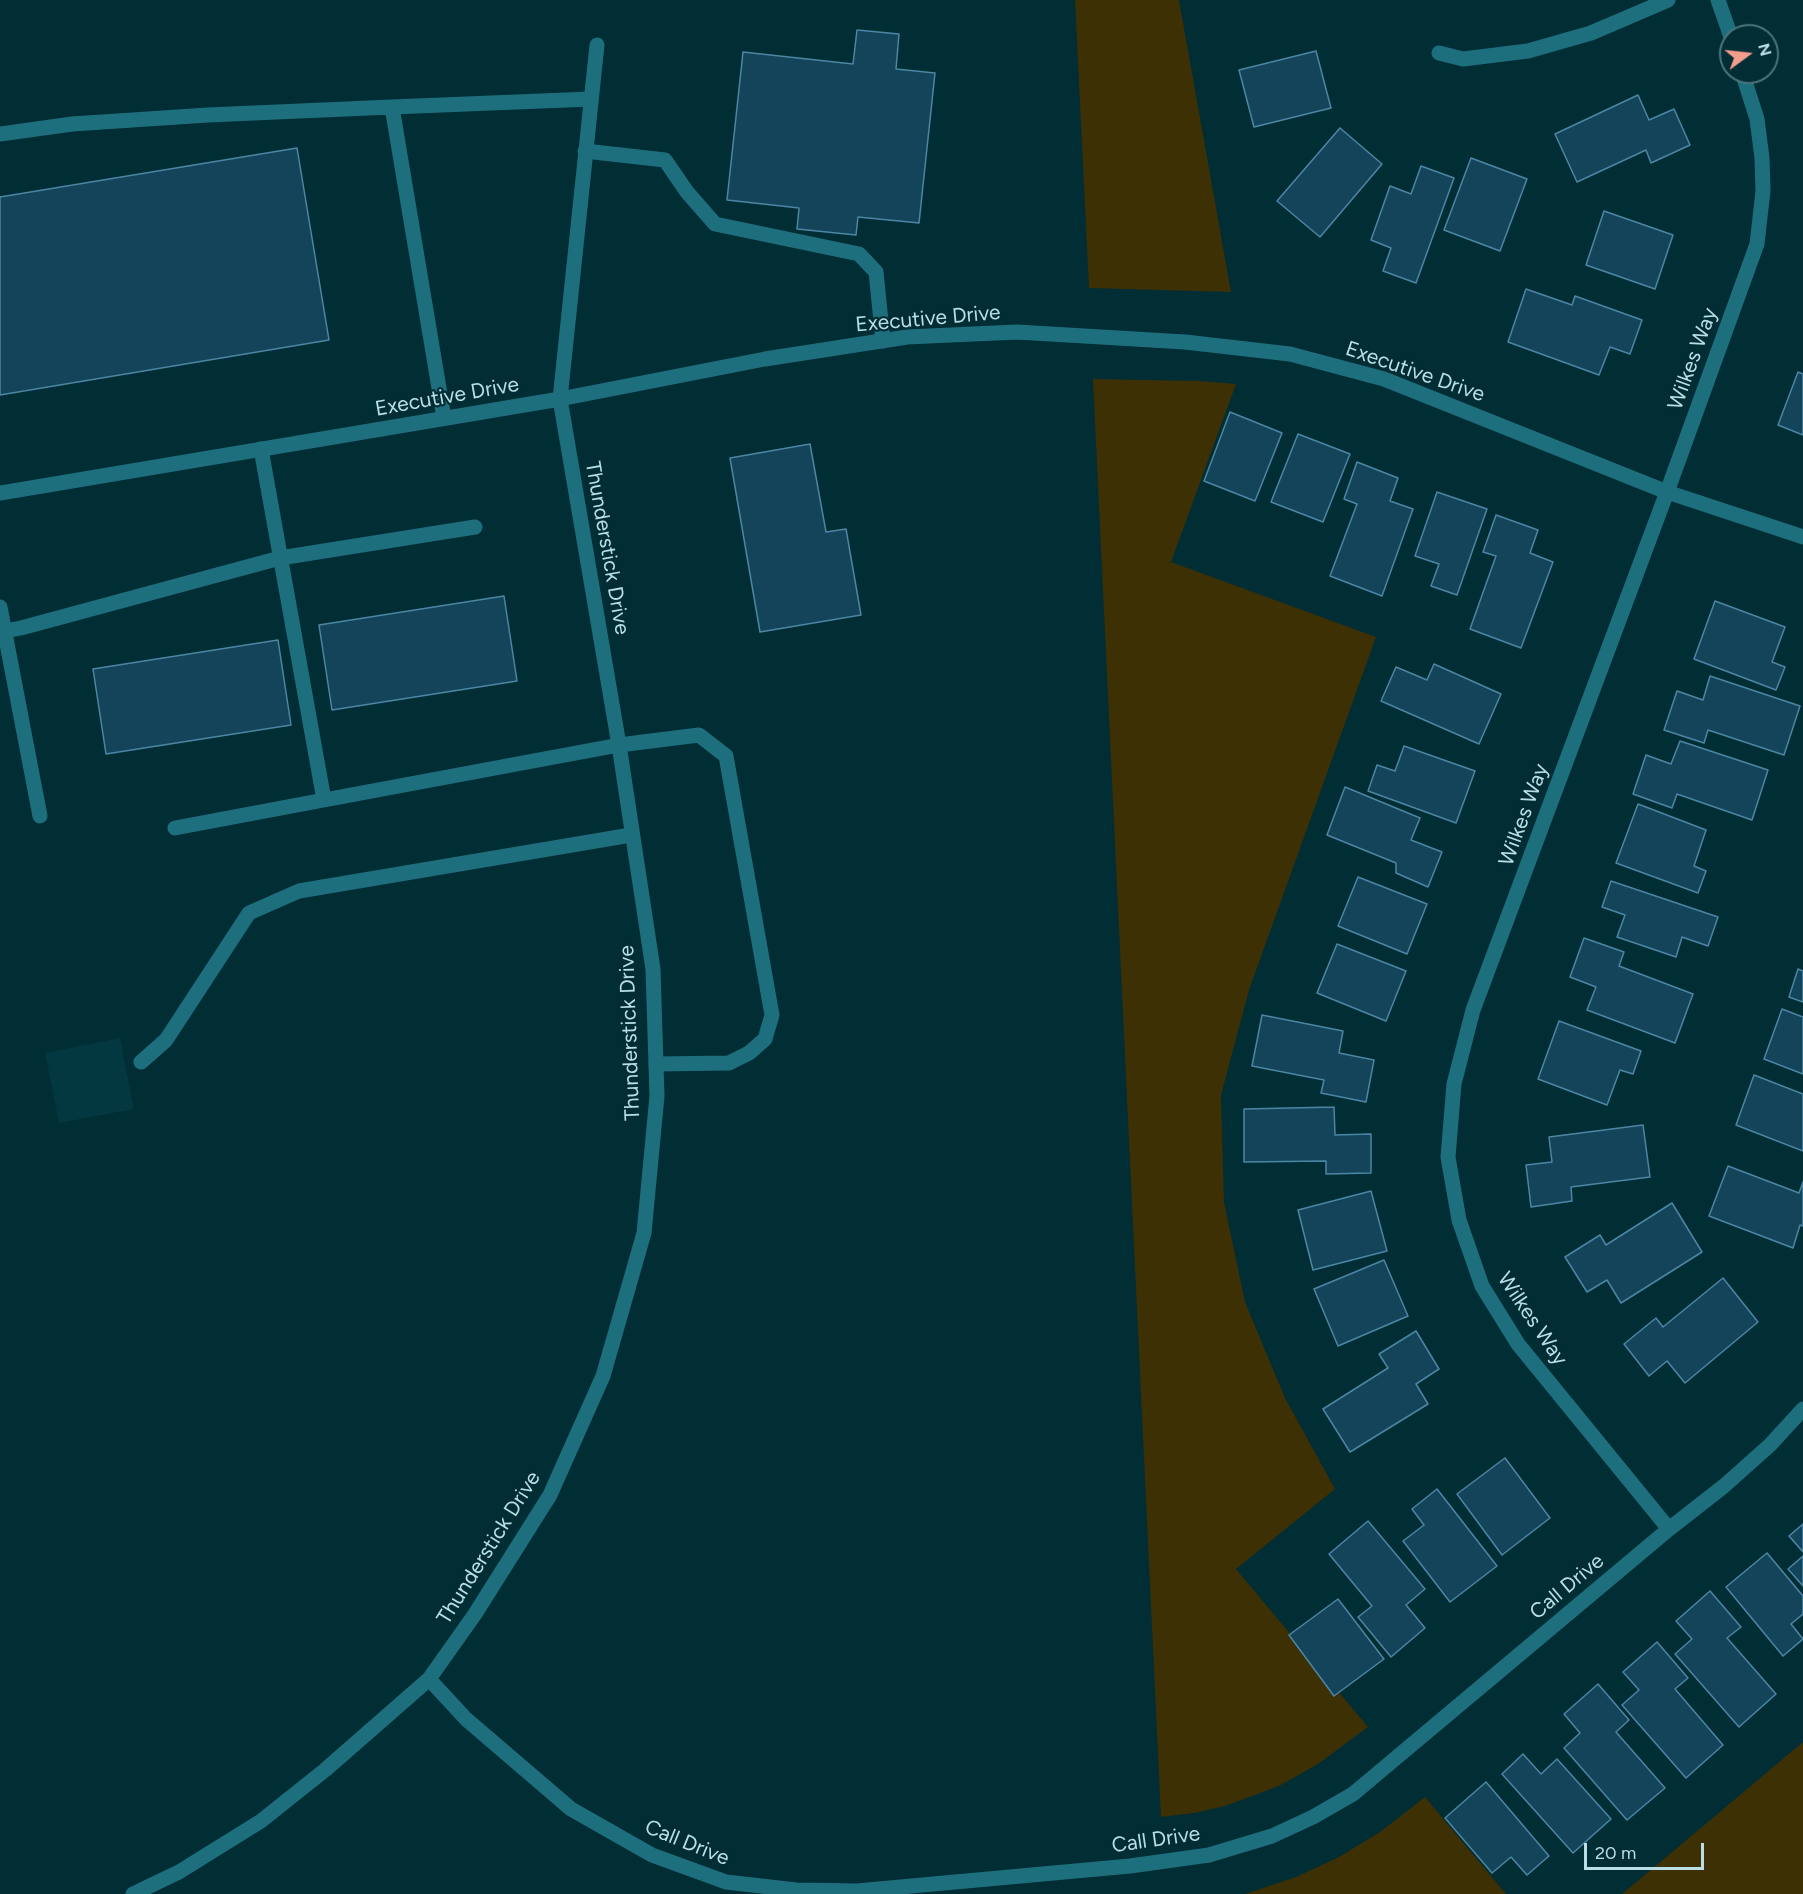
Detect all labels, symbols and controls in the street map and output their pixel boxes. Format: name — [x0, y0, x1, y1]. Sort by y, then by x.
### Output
north arrow — [1719, 24, 1779, 84]
text: N — [1754, 41, 1776, 58]
street label: Executive Drive — [854, 300, 1002, 338]
street label: Wilkes Way — [1663, 304, 1723, 414]
street label: Executive Drive — [1342, 336, 1488, 408]
street label: Executive Drive — [373, 372, 521, 422]
street label: Thunderstick Drive — [579, 459, 635, 637]
street label: Wilkes Way — [1494, 760, 1554, 870]
street label: Thunderstick Drive — [614, 945, 646, 1121]
street label: Wilkes Way — [1492, 1268, 1572, 1370]
street label: Thunderstick Drive — [432, 1467, 546, 1629]
street label: Call Drive — [1525, 1549, 1609, 1625]
street label: Call Drive — [641, 1815, 733, 1871]
street label: Call Drive — [1110, 1821, 1202, 1859]
scale bar — [1587, 1831, 1707, 1869]
text: 20 m — [1595, 1842, 1636, 1864]

